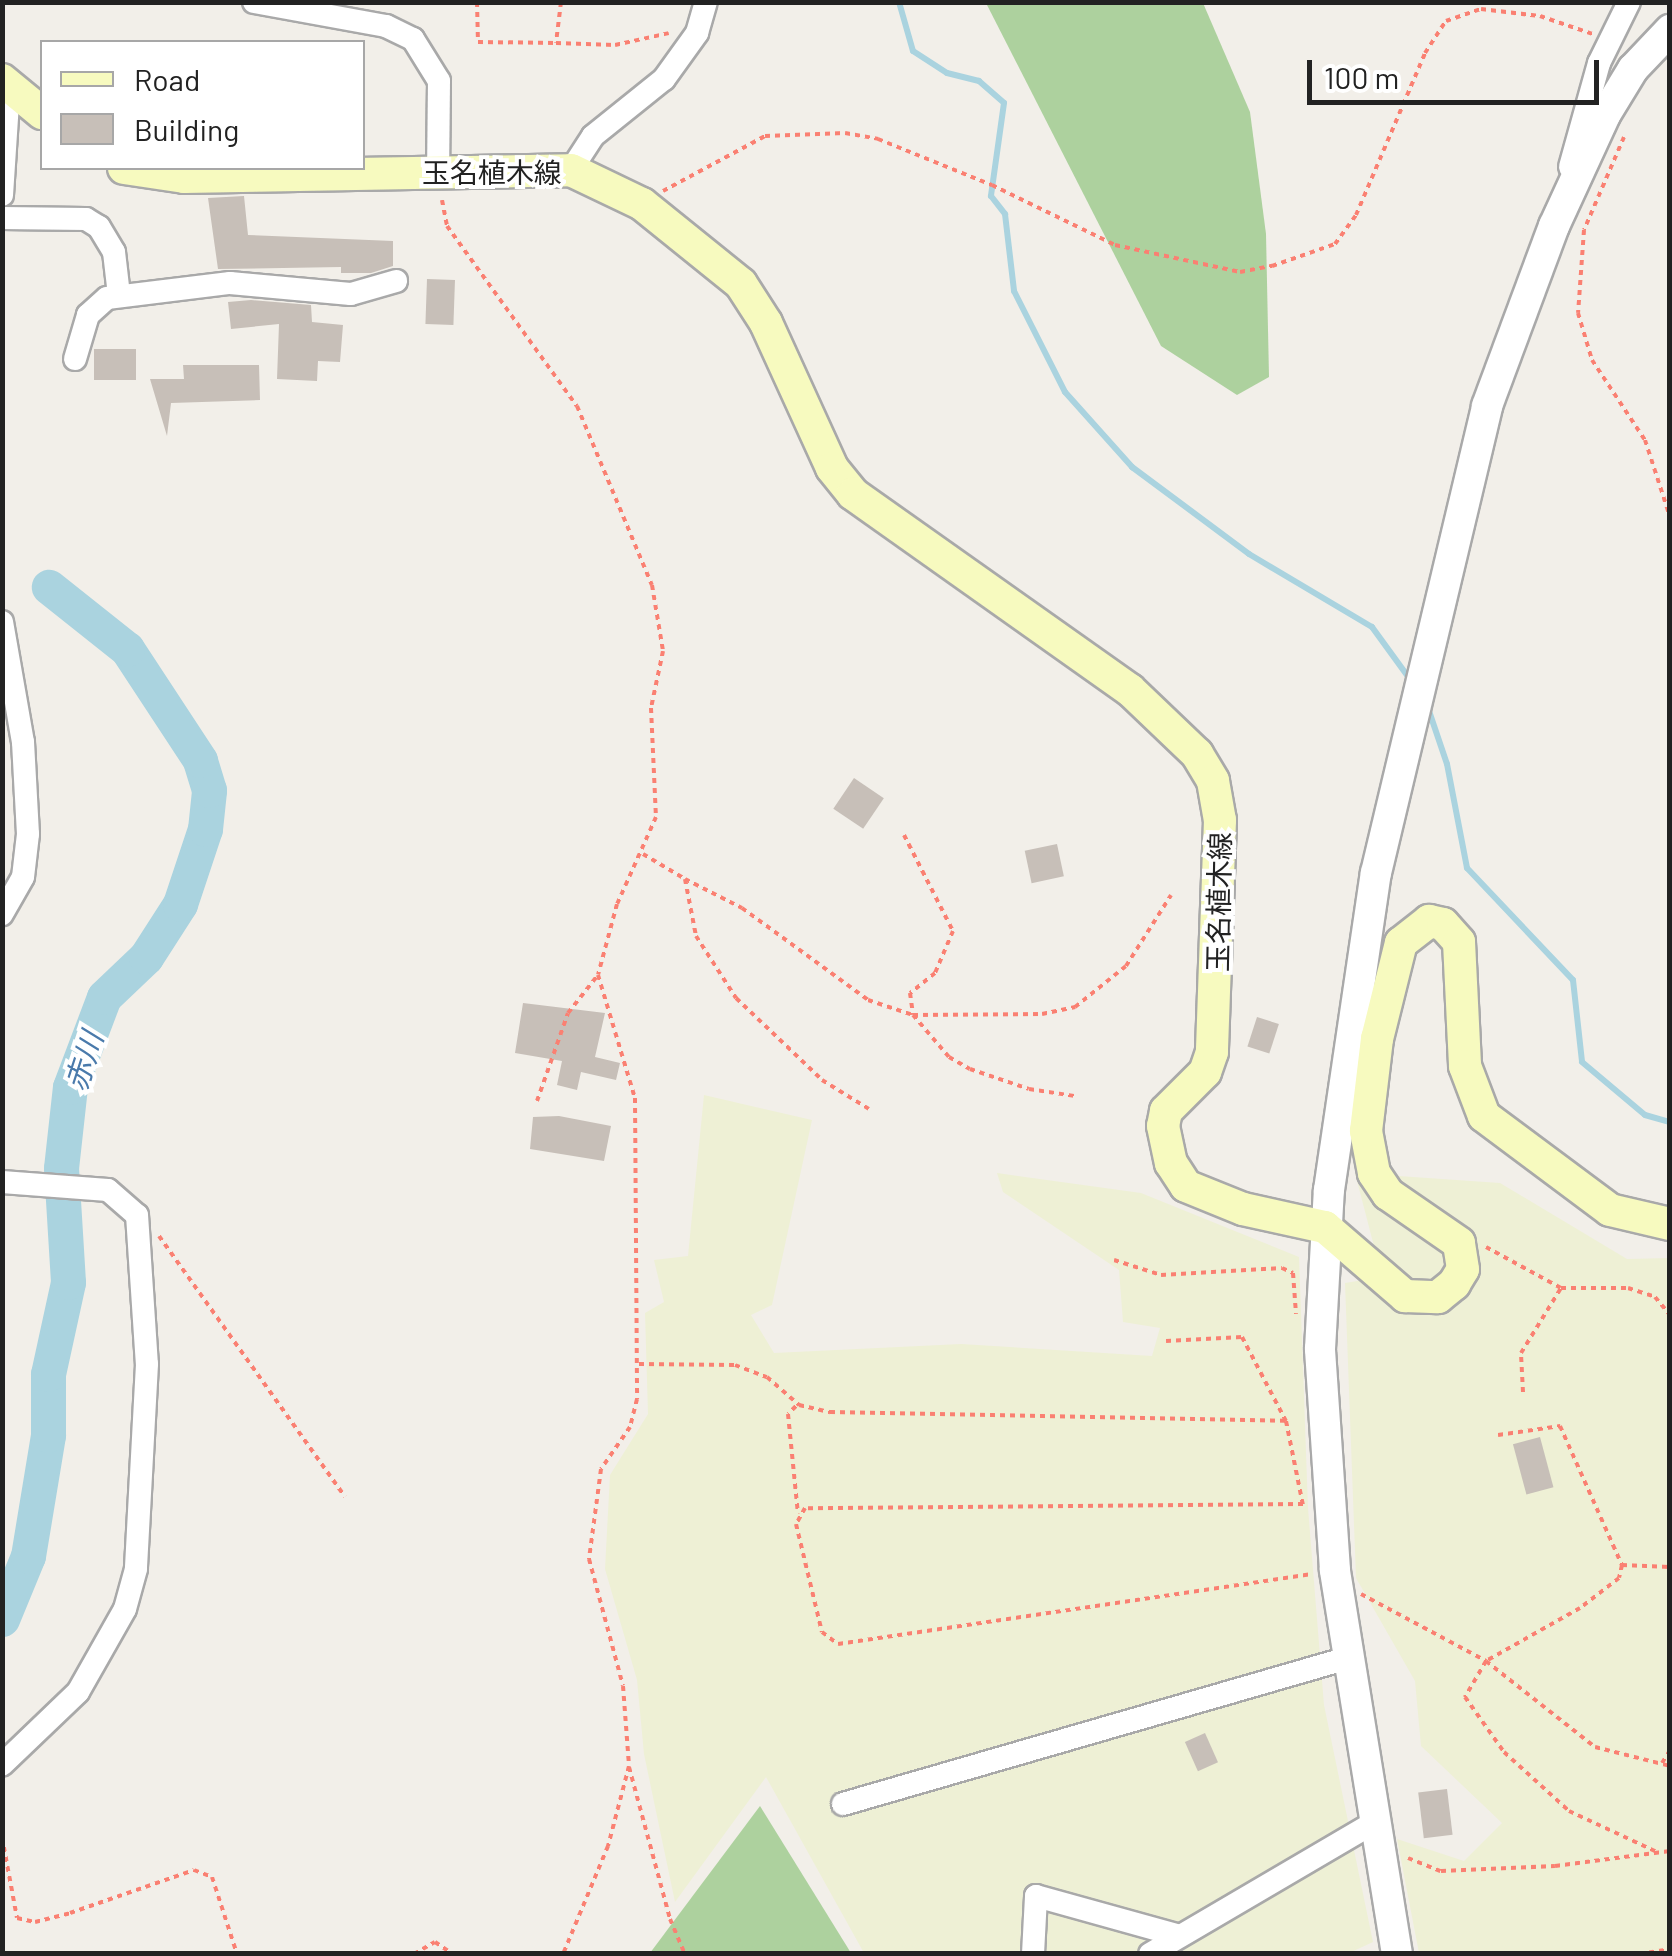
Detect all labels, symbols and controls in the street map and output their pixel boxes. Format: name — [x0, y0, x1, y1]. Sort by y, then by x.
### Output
legend — [40, 40, 365, 170]
scale bar — [1312, 40, 1604, 102]
text: 100 m — [1324, 59, 1399, 95]
text: Road — [134, 61, 200, 97]
text: Building — [134, 111, 239, 147]
street label: 玉名植木線 — [422, 155, 562, 189]
street label: 玉名植木線 — [1200, 832, 1236, 972]
water label: 赤川 — [57, 1027, 109, 1095]

